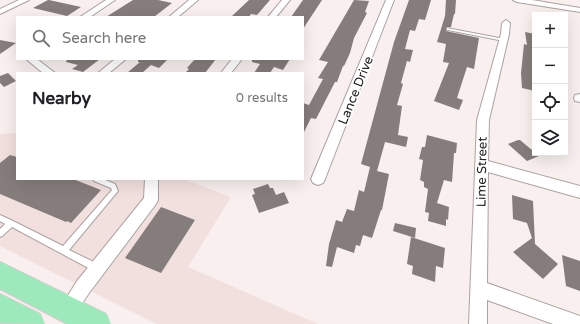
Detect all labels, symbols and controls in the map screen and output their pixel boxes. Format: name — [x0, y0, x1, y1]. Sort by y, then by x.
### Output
map controls — [532, 12, 568, 156]
button: + — [532, 12, 568, 48]
search box — [16, 16, 304, 60]
icon: search — [30, 27, 52, 49]
text: Search here — [62, 29, 146, 47]
button: − — [532, 48, 568, 84]
street label: Lance Drive — [335, 54, 377, 127]
button: locate — [532, 84, 568, 120]
text: Nearby — [32, 88, 91, 109]
text: 0 results — [236, 90, 288, 106]
button: layers — [532, 120, 568, 156]
street label: Lime Street — [473, 137, 491, 207]

